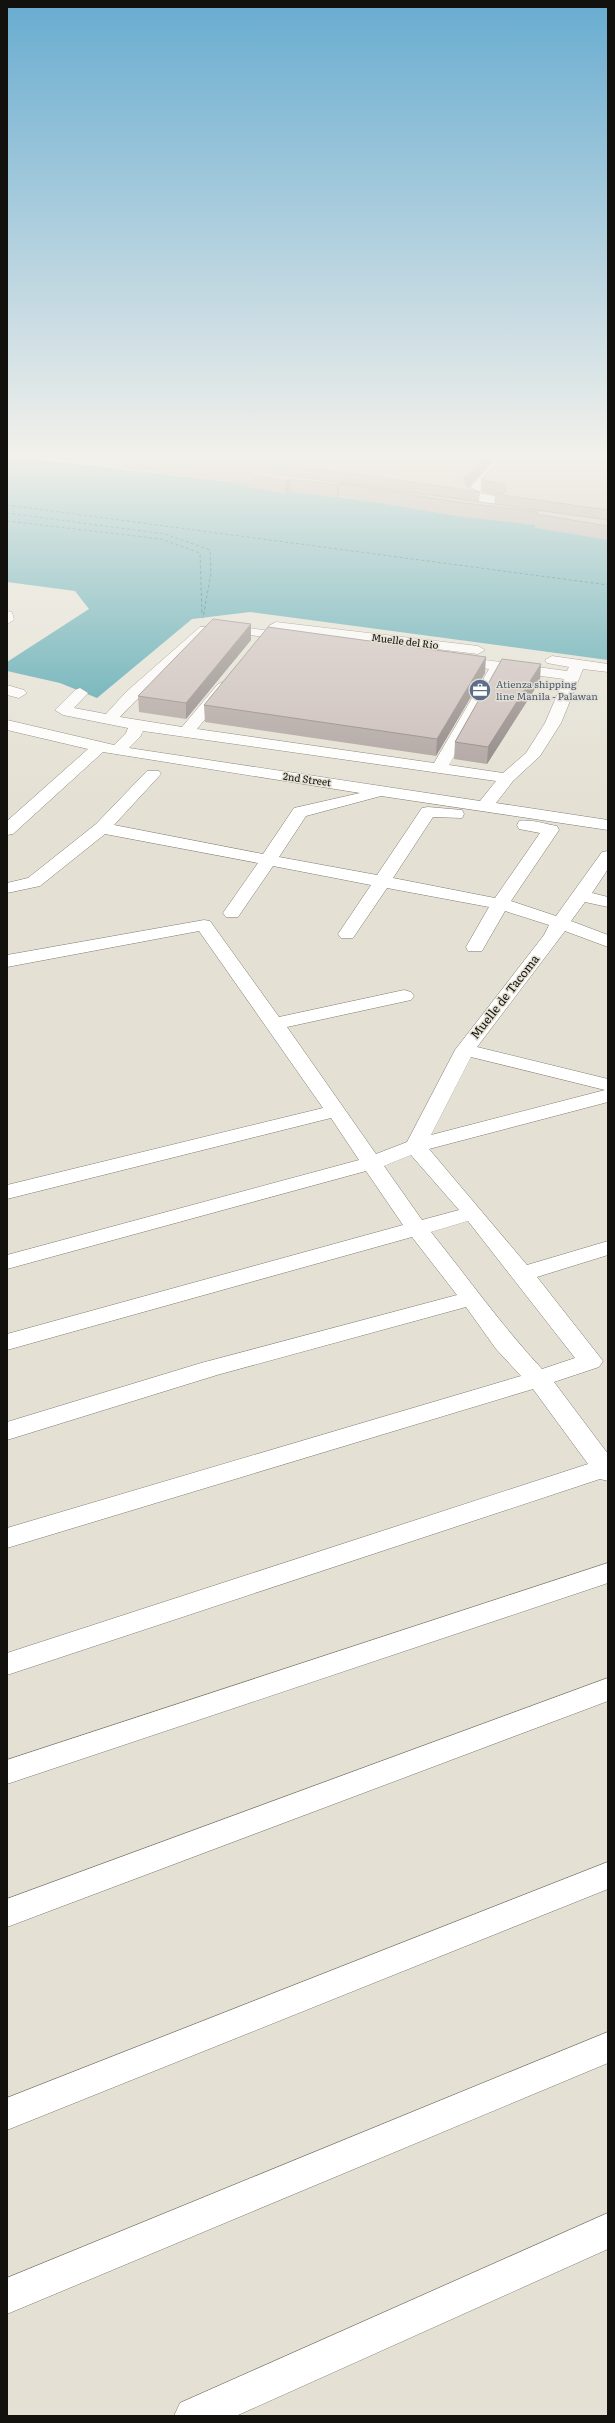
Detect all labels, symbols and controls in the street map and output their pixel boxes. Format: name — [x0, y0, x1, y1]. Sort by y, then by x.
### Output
street label: Muelle del Rio — [371, 629, 440, 652]
place label: Atienza shipping line Manila - Palawan — [496, 676, 598, 703]
office icon: Atienza shipping line Manila - Palawan — [467, 677, 493, 703]
street label: 2nd Street — [282, 768, 332, 789]
street label: Muelle de Tacoma — [465, 950, 543, 1042]

